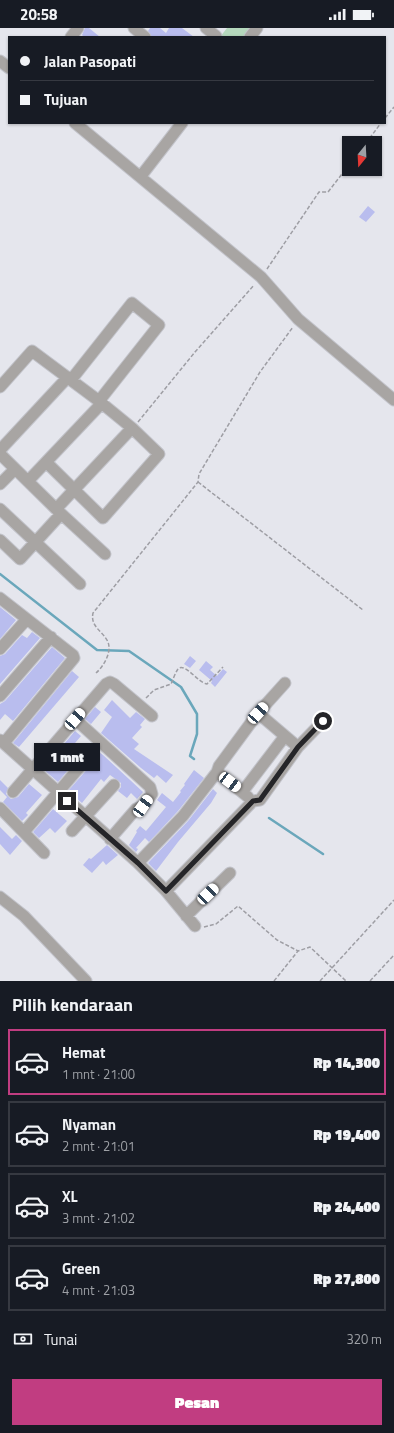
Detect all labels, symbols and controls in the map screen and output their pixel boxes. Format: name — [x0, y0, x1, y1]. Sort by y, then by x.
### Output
text: 20:58 — [20, 3, 57, 26]
text: Jalan Pasopati — [44, 50, 136, 73]
text: Tujuan — [44, 88, 88, 111]
north arrow — [342, 136, 382, 176]
map controls — [342, 136, 382, 176]
car — [246, 700, 270, 726]
car — [63, 706, 87, 732]
route start — [314, 712, 332, 730]
callout: 1 mnt — [34, 743, 100, 771]
text: 1 mnt — [50, 747, 84, 767]
car — [217, 770, 243, 794]
route end — [58, 792, 76, 810]
car — [131, 793, 155, 819]
car — [195, 881, 221, 907]
text: Pilih kendaraan — [12, 991, 133, 1018]
text: Hemat — [62, 1041, 105, 1064]
icon: car — [14, 1044, 50, 1080]
text: Rp 14,300 — [313, 1051, 380, 1074]
text: 1 mnt · 21:00 — [62, 1064, 135, 1084]
text: Nyaman — [62, 1113, 116, 1136]
icon: car — [14, 1116, 50, 1152]
text: Rp 19,400 — [313, 1123, 380, 1146]
text: 2 mnt · 21:01 — [62, 1136, 135, 1156]
text: XL — [62, 1185, 78, 1208]
icon: car — [14, 1188, 50, 1224]
text: Rp 24,400 — [313, 1195, 380, 1218]
text: 3 mnt · 21:02 — [62, 1208, 135, 1228]
text: Green — [62, 1257, 100, 1280]
icon: car — [14, 1260, 50, 1296]
text: Rp 27,800 — [313, 1267, 380, 1290]
text: 4 mnt · 21:03 — [62, 1280, 135, 1300]
icon: cash — [12, 1328, 34, 1350]
text: Tunai — [44, 1328, 77, 1351]
text: 320 m — [346, 1329, 382, 1349]
button: Pesan — [12, 1379, 382, 1425]

